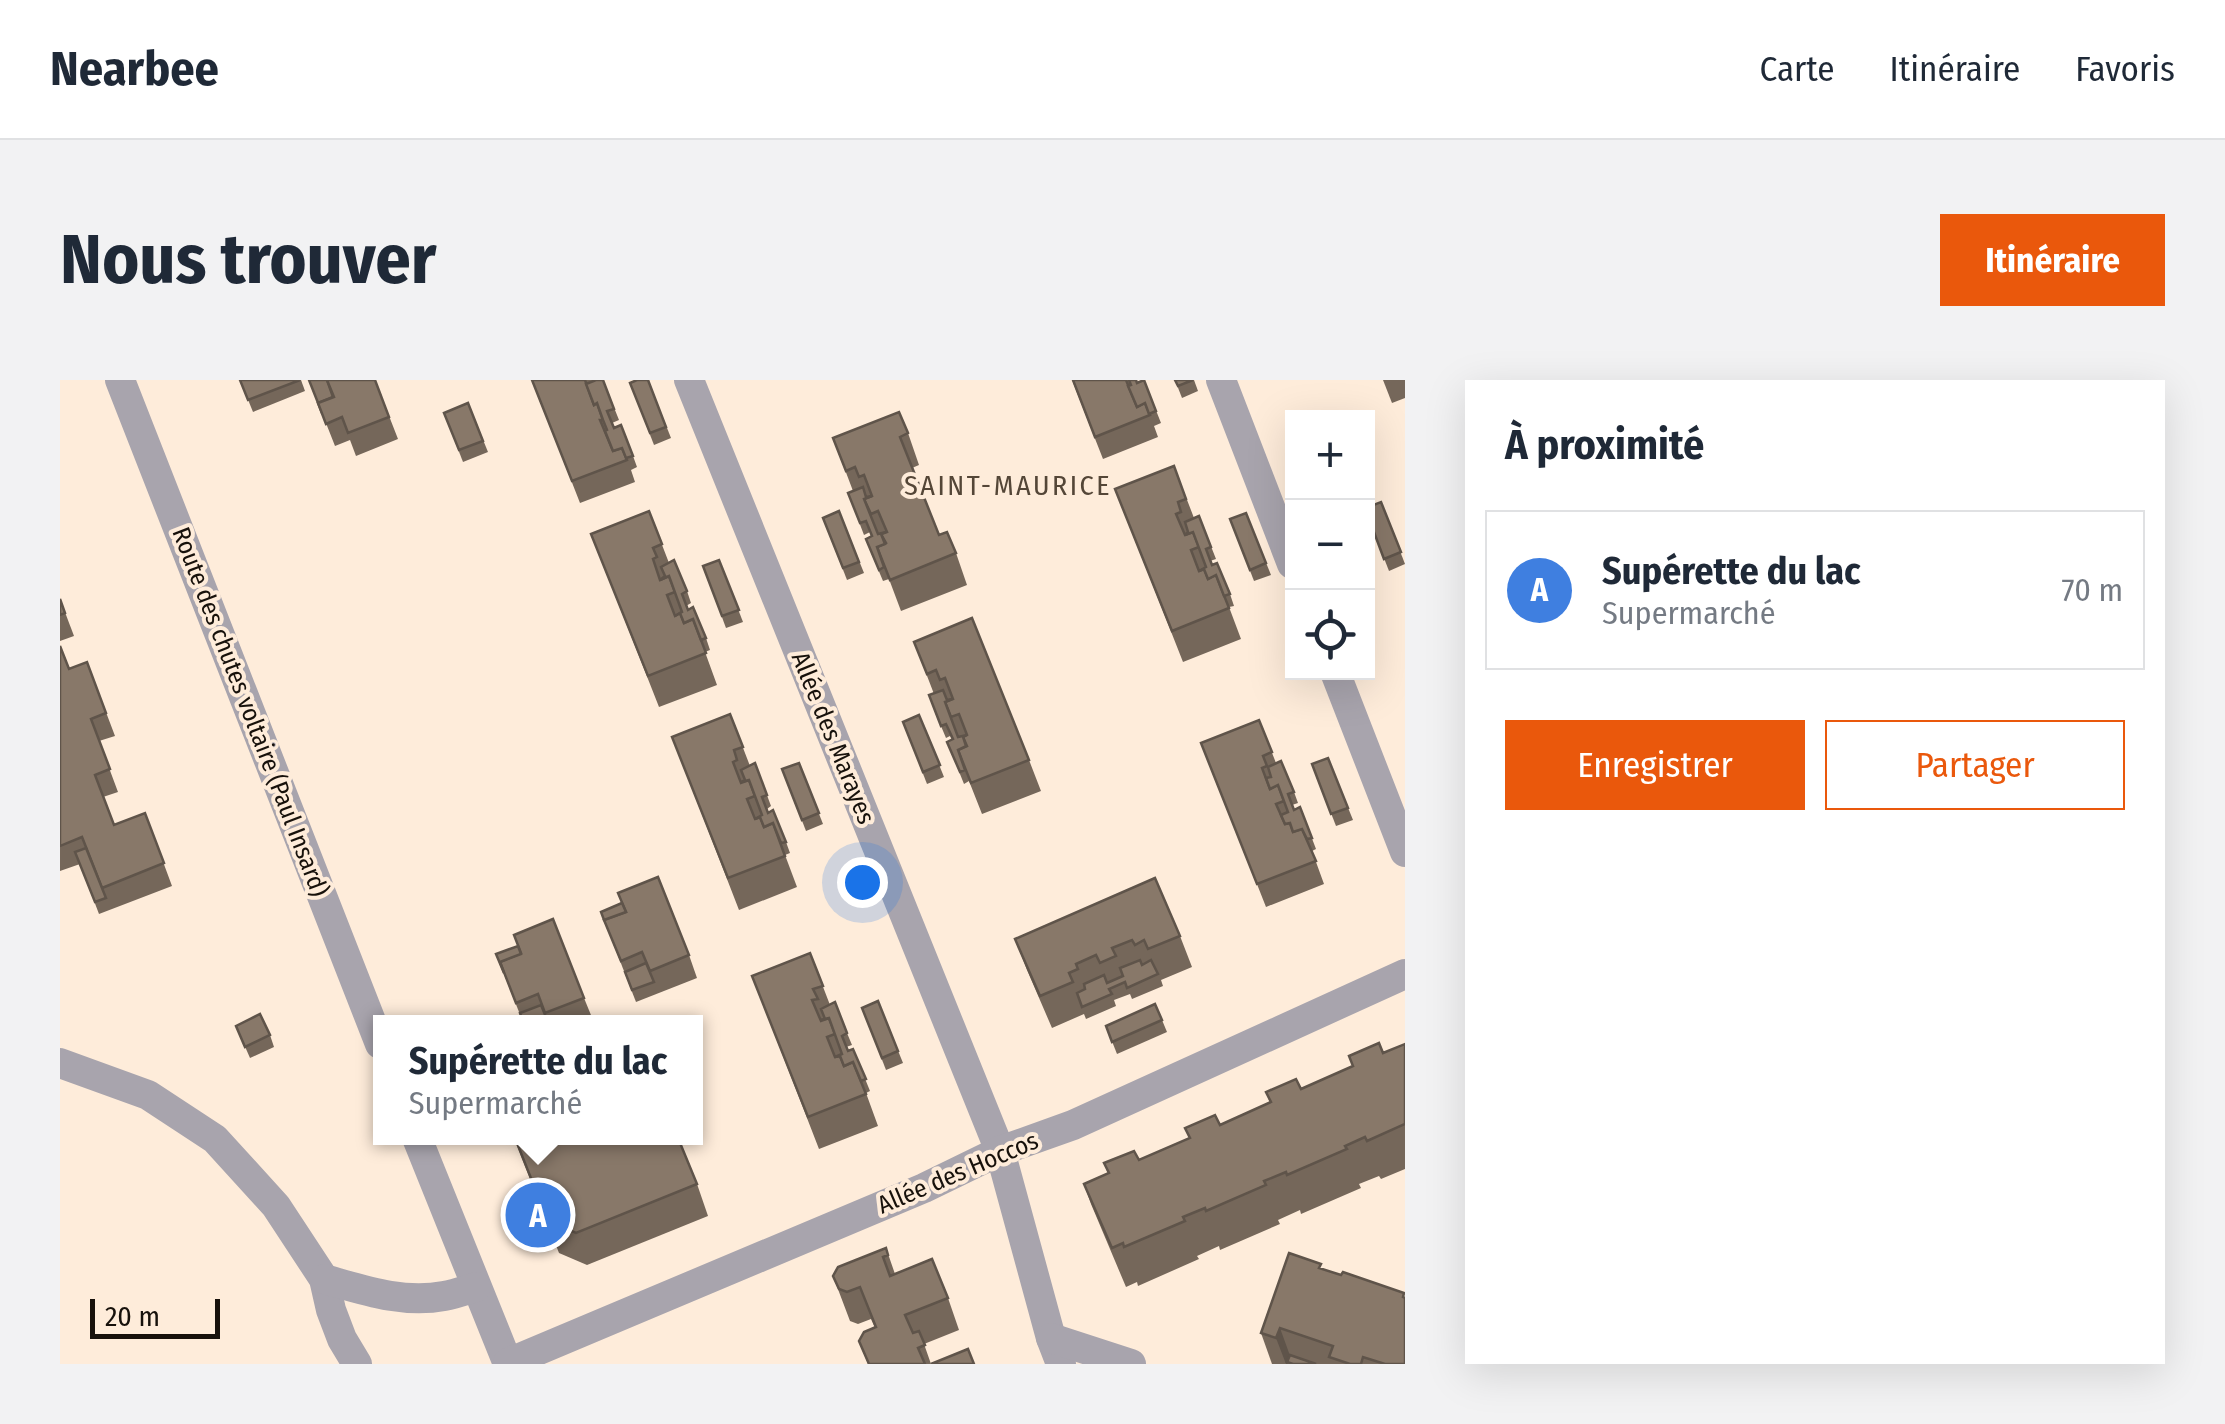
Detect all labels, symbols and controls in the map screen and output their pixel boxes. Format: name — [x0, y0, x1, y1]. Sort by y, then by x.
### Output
text: Nearbee — [50, 40, 219, 98]
text: Carte — [1760, 48, 1835, 90]
text: Itinéraire — [1890, 48, 2020, 90]
text: Favoris — [2075, 48, 2175, 90]
button: Itinéraire — [1940, 214, 2165, 306]
text: Nous trouver — [60, 218, 436, 302]
map controls — [1285, 410, 1375, 680]
button: + — [1285, 410, 1375, 500]
text: À proximité — [1505, 420, 1704, 470]
district label: SAINT-MAURICE — [904, 469, 1112, 502]
button: − — [1285, 500, 1375, 590]
street label: Route des chutes voltaire (Paul Insard) — [166, 523, 334, 901]
text: Supérette du lac — [1602, 548, 1861, 594]
text: A — [1531, 571, 1548, 609]
text: 70 m — [2062, 571, 2123, 609]
button: locate — [1285, 590, 1375, 680]
text: Supermarché — [1602, 594, 1776, 632]
street label: Allée des Marayes — [785, 648, 881, 828]
button: Enregistrer — [1505, 720, 1805, 810]
button: Partager — [1825, 720, 2125, 810]
your location — [837, 857, 888, 908]
popup — [373, 1015, 703, 1145]
text: Supérette du lac — [409, 1038, 667, 1084]
text: Supermarché — [409, 1084, 582, 1122]
street label: Allée des Hoccos — [873, 1126, 1043, 1220]
pin: A — [506, 1178, 570, 1252]
scale bar — [90, 1294, 220, 1338]
text: 20 m — [105, 1300, 160, 1333]

